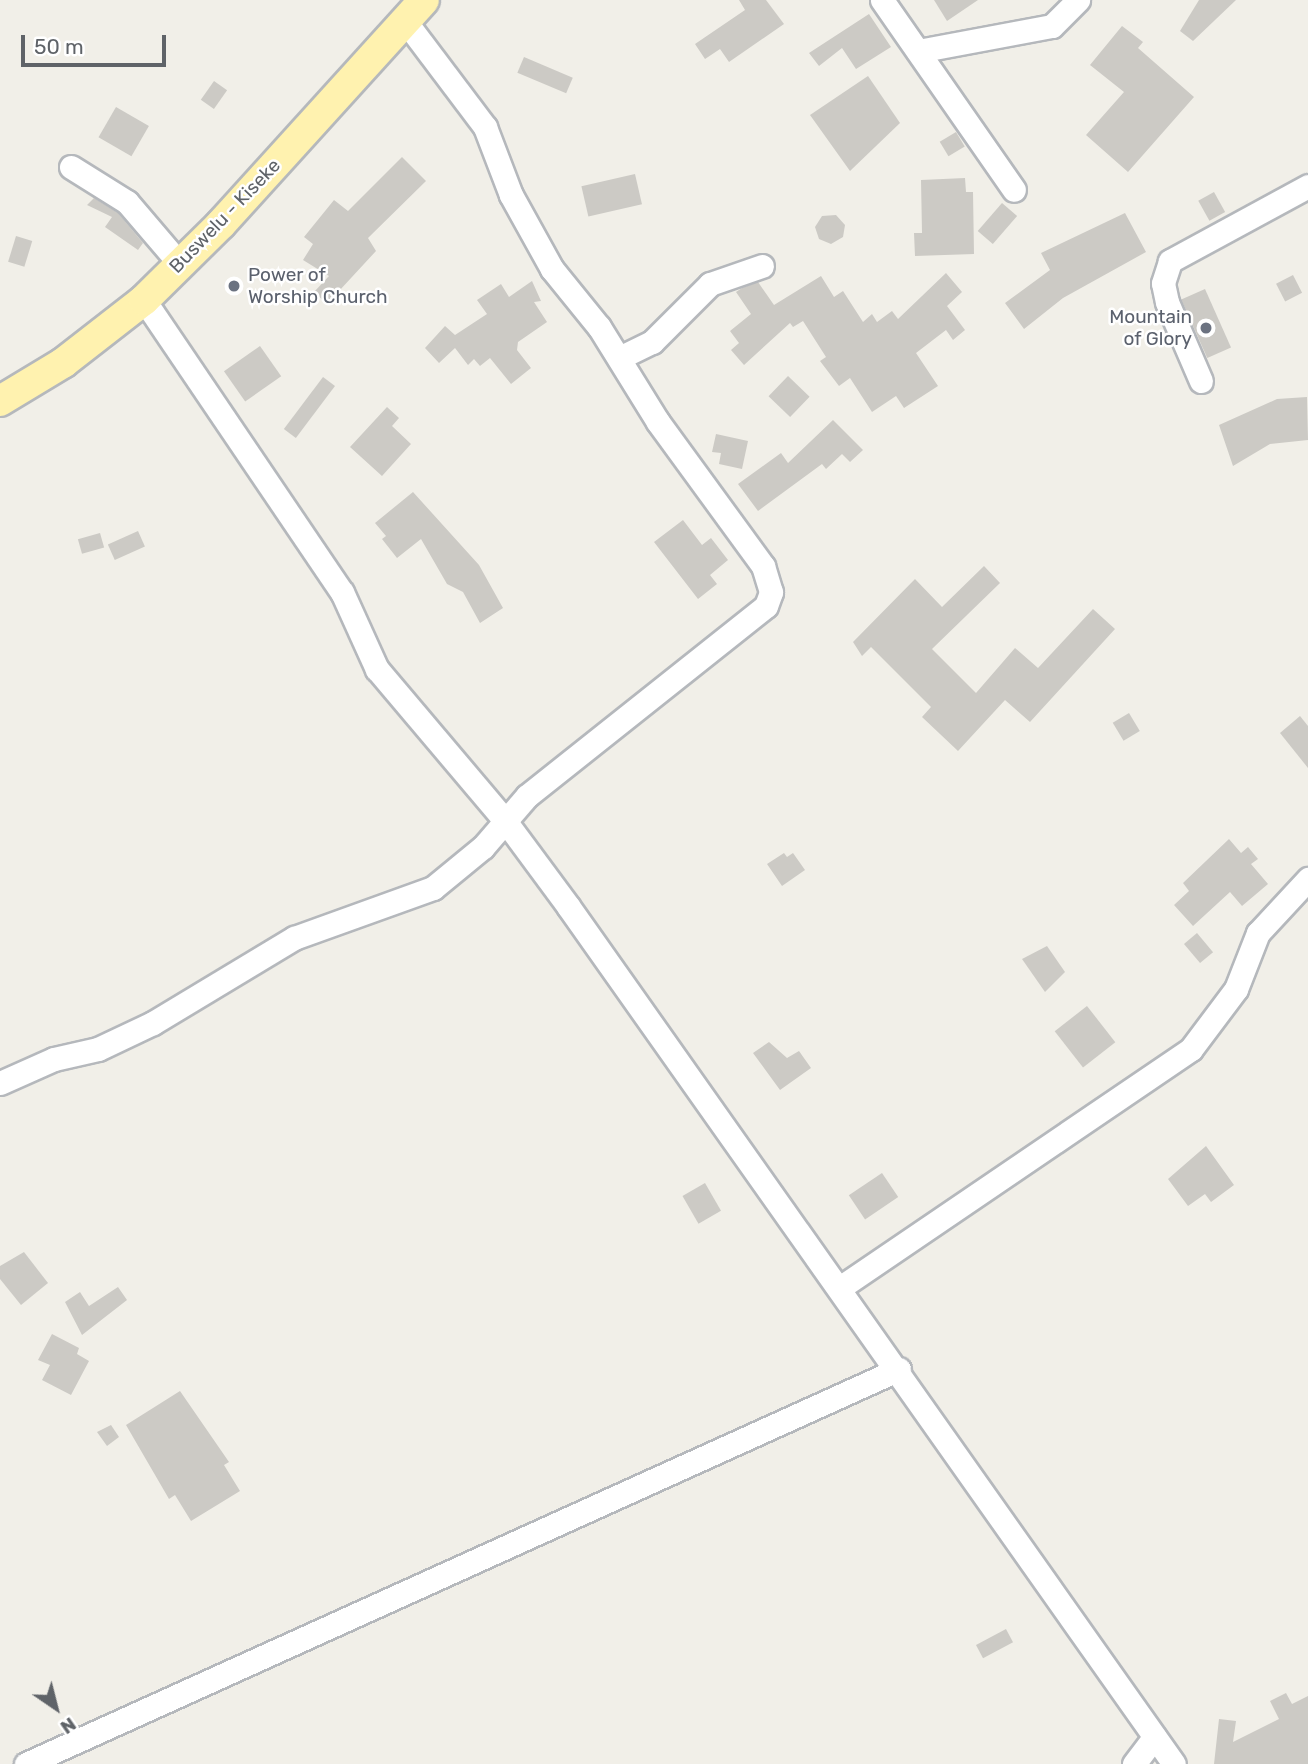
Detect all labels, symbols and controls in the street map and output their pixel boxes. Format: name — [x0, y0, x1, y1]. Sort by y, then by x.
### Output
scale bar — [24, 21, 170, 65]
text: 50 m — [34, 34, 84, 59]
street label: Buswelu - Kiseke — [165, 154, 285, 278]
place label: Power of Worship Church — [248, 264, 388, 308]
marker: Power of Worship Church — [226, 278, 242, 294]
place label: Mountain of Glory — [1109, 306, 1192, 350]
marker: Mountain of Glory — [1198, 320, 1214, 336]
north arrow — [21, 1673, 91, 1743]
text: N — [56, 1712, 81, 1739]

